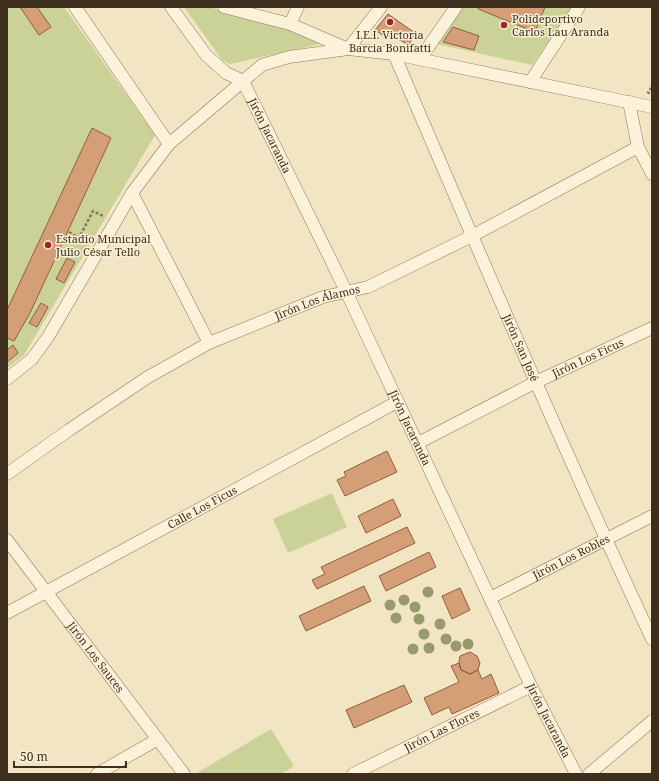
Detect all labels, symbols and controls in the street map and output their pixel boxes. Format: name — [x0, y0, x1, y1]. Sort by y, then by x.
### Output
place label: Polideportivo Carlos Lau Aranda — [512, 11, 610, 39]
marker: I.E.I. Victoria Barcia Bonifatti — [385, 17, 395, 27]
marker: Polideportivo Carlos Lau Aranda — [499, 20, 509, 30]
place label: I.E.I. Victoria Barcia Bonifatti — [349, 27, 432, 55]
street label: Jirón Jacaranda — [245, 94, 295, 176]
place label: Estadio Municipal Julio César Tello — [55, 231, 151, 259]
marker: Estadio Municipal Julio César Tello — [43, 240, 53, 250]
street label: Jirón Los Álamos — [271, 281, 361, 323]
street label: Jirón San José — [500, 311, 543, 384]
street label: Jirón Los Ficus — [548, 334, 626, 381]
street label: Jirón Jacaranda — [386, 386, 435, 468]
street label: Calle Los Ficus — [165, 482, 240, 532]
street label: Jirón Los Robles — [529, 531, 612, 583]
street label: Jirón Los Sauces — [64, 618, 128, 696]
street label: Jirón Jacaranda — [523, 680, 574, 760]
street label: Jirón Las Flores — [400, 705, 482, 755]
scale bar — [14, 743, 126, 769]
text: 50 m — [20, 748, 48, 765]

